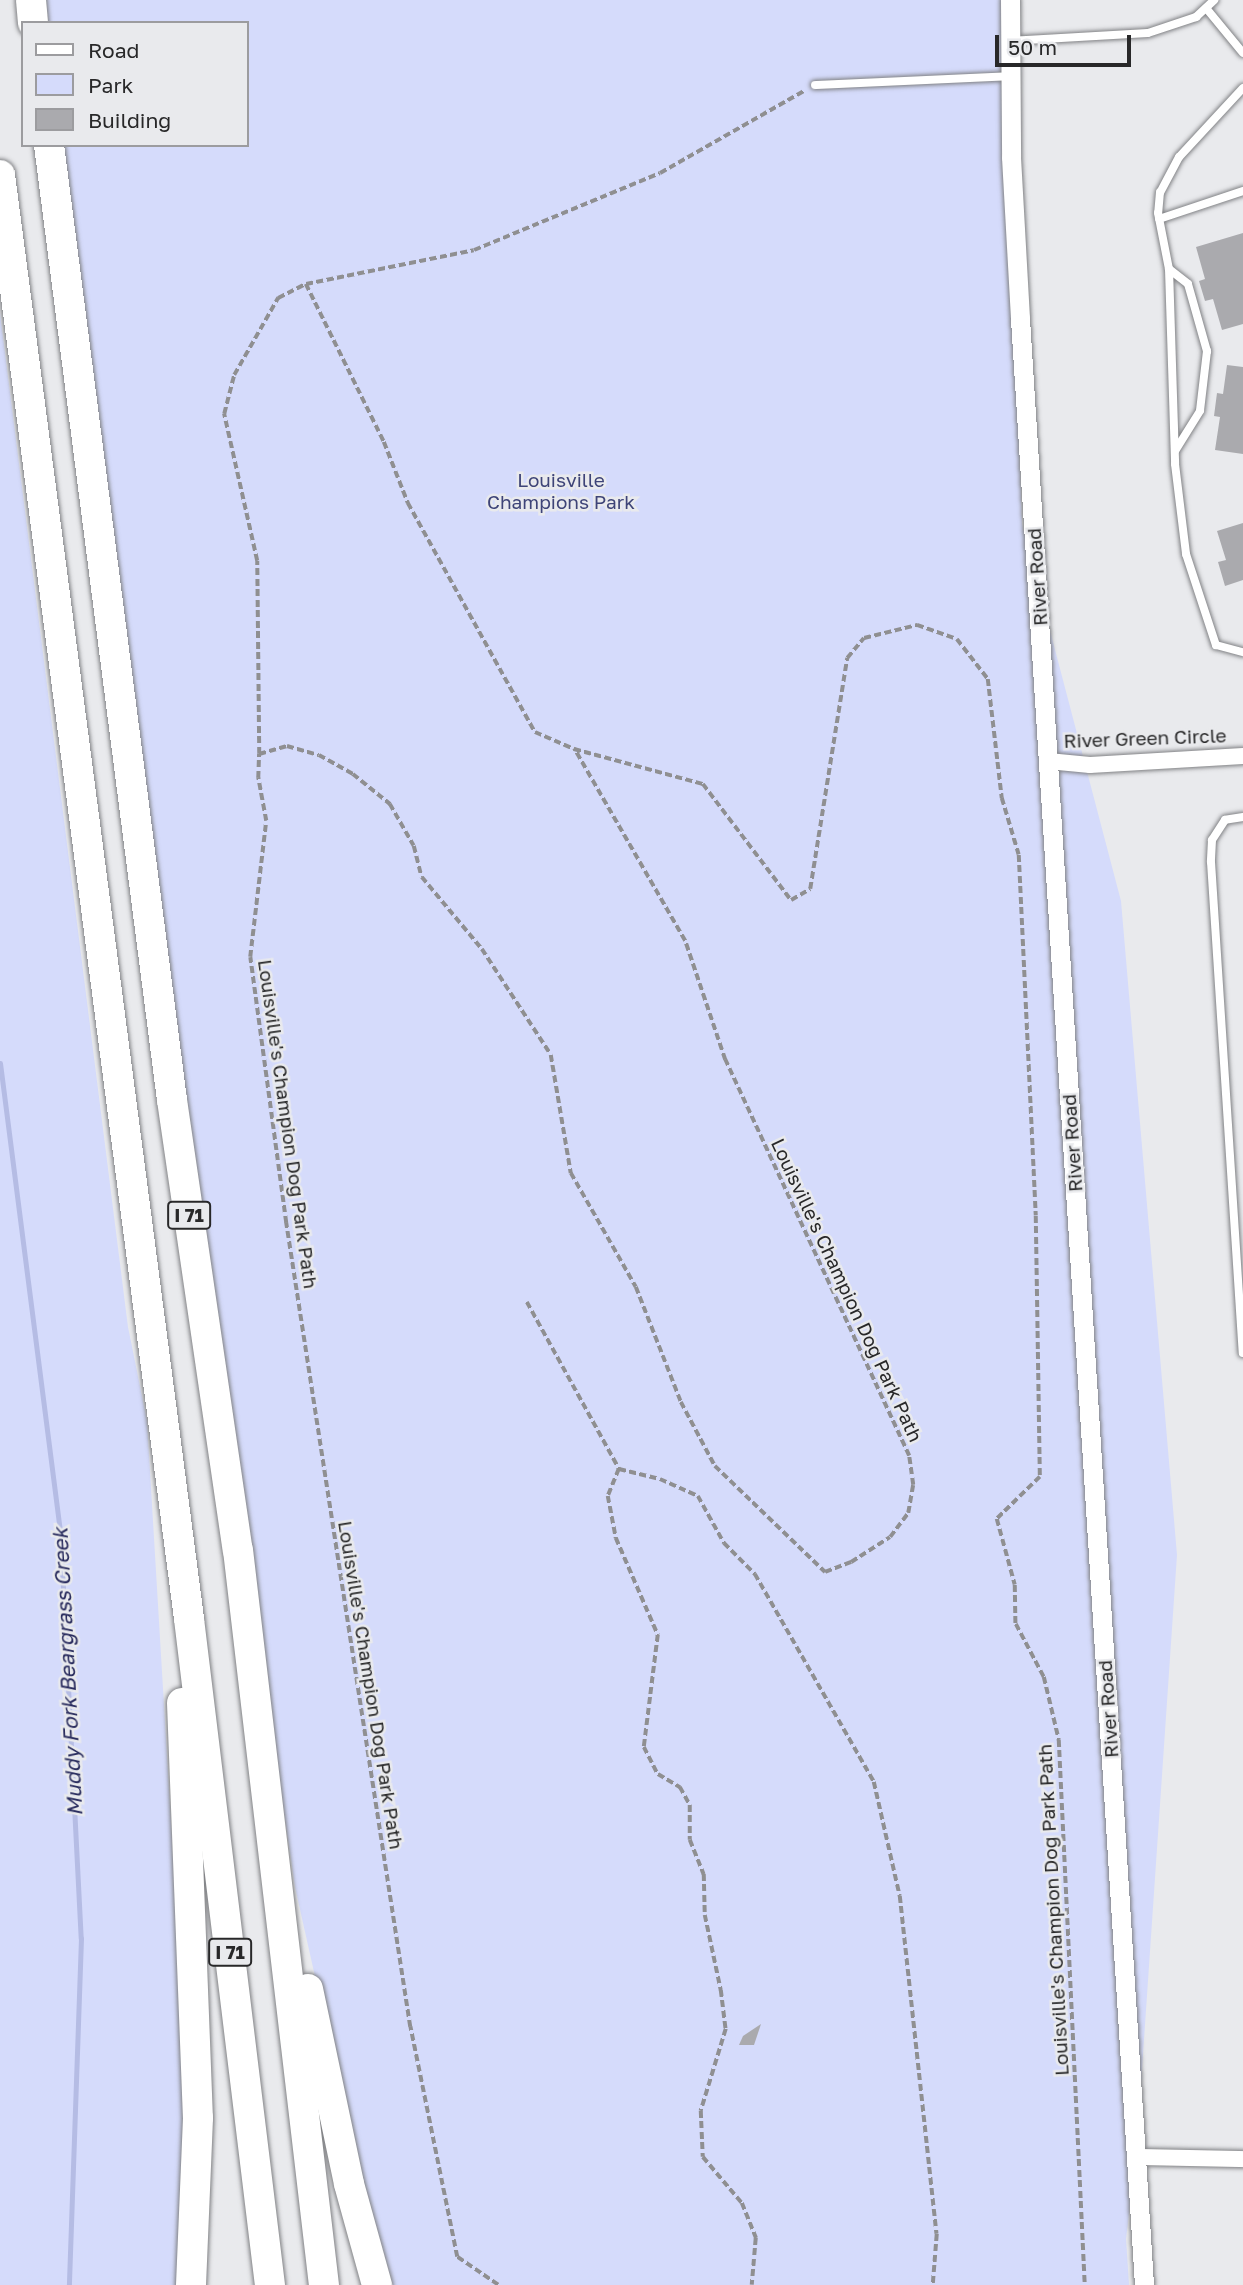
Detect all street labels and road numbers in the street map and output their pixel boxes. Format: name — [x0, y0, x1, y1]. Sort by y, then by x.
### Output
street label: River Road — [1022, 527, 1052, 627]
street label: River Green Circle — [1063, 724, 1227, 752]
street label: Louisville's Champion Dog Park Path — [254, 958, 322, 1290]
street label: River Road — [1057, 1093, 1087, 1193]
street label: Louisville's Champion Dog Park Path — [766, 1135, 928, 1445]
road number: I 71 — [166, 1200, 212, 1230]
street label: Louisville's Champion Dog Park Path — [334, 1519, 408, 1851]
street label: River Road — [1093, 1659, 1123, 1759]
street label: Louisville's Champion Dog Park Path — [1033, 1744, 1073, 2076]
road number: I 71 — [207, 1938, 253, 1966]

